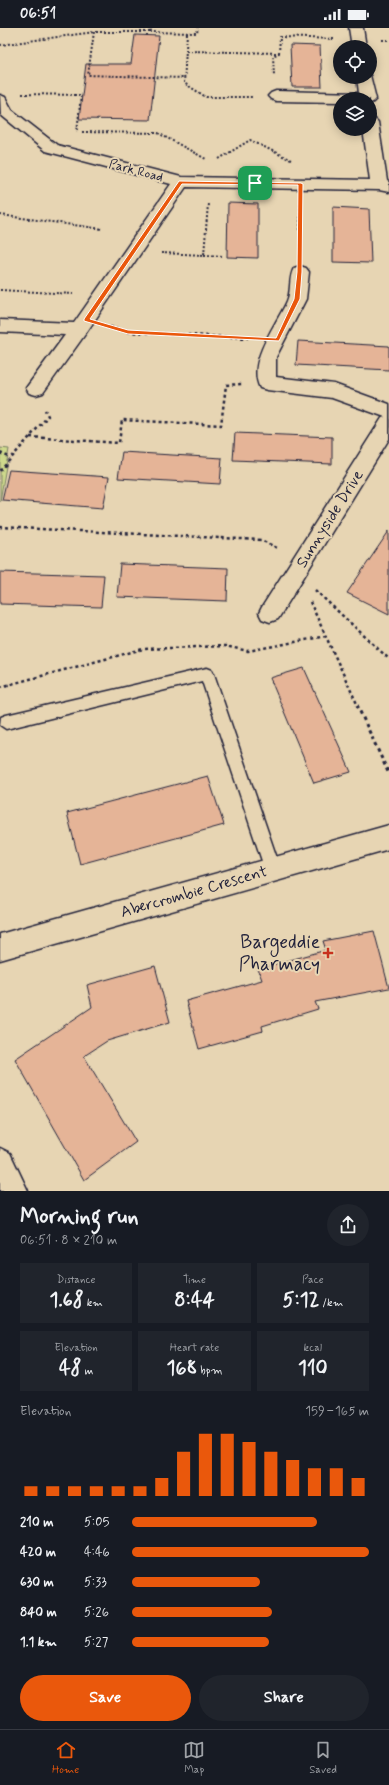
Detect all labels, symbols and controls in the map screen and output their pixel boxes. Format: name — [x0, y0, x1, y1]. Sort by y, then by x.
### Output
text: 06:51 — [20, 4, 56, 24]
map controls — [333, 40, 377, 136]
button: locate — [333, 40, 377, 84]
button: layers — [333, 92, 377, 136]
street label: Park Road — [107, 156, 165, 186]
pin — [238, 166, 272, 200]
icon: arrive — [244, 172, 266, 194]
street label: Sunnyside Drive — [292, 466, 369, 572]
street label: Abercrombie Crescent — [118, 861, 270, 923]
place label: Bargeddie Pharmacy — [239, 930, 320, 977]
marker: Bargeddie Pharmacy — [323, 948, 333, 958]
text: Morning run — [20, 1203, 139, 1231]
button: share — [327, 1204, 369, 1246]
text: 06:51 · 8 × 210 m — [20, 1232, 117, 1249]
text: Distance — [57, 1273, 96, 1287]
text: Time — [183, 1273, 206, 1287]
text: Pace — [302, 1273, 324, 1287]
text: 1.68 — [49, 1287, 84, 1314]
text: 8:44 — [174, 1287, 215, 1314]
text: 5:12 — [282, 1287, 319, 1314]
text: km — [84, 1296, 103, 1310]
text: /km — [319, 1296, 343, 1310]
text: Elevation — [55, 1341, 98, 1355]
text: Heart rate — [170, 1341, 219, 1355]
text: kcal — [304, 1341, 322, 1355]
text: 48 — [59, 1355, 82, 1382]
text: 168 — [167, 1355, 197, 1382]
text: 110 — [298, 1355, 328, 1382]
text: m — [82, 1364, 93, 1378]
text: bpm — [197, 1364, 222, 1378]
text: Elevation — [20, 1403, 71, 1420]
text: 159–165 m — [305, 1403, 369, 1420]
text: 210 m — [20, 1514, 54, 1531]
text: 5:05 — [84, 1514, 109, 1531]
text: 420 m — [20, 1544, 56, 1561]
text: 4:46 — [84, 1544, 110, 1561]
text: 630 m — [20, 1574, 54, 1591]
text: 5:33 — [84, 1574, 107, 1591]
text: 840 m — [20, 1604, 57, 1621]
text: 5:26 — [84, 1604, 109, 1621]
text: 1.1 km — [20, 1634, 57, 1651]
text: 5:27 — [84, 1634, 108, 1651]
button: Save — [20, 1675, 191, 1721]
button: Share — [199, 1675, 369, 1721]
tab: Home — [52, 1739, 79, 1777]
tab: Map — [183, 1739, 205, 1777]
tab: Saved — [309, 1739, 337, 1777]

